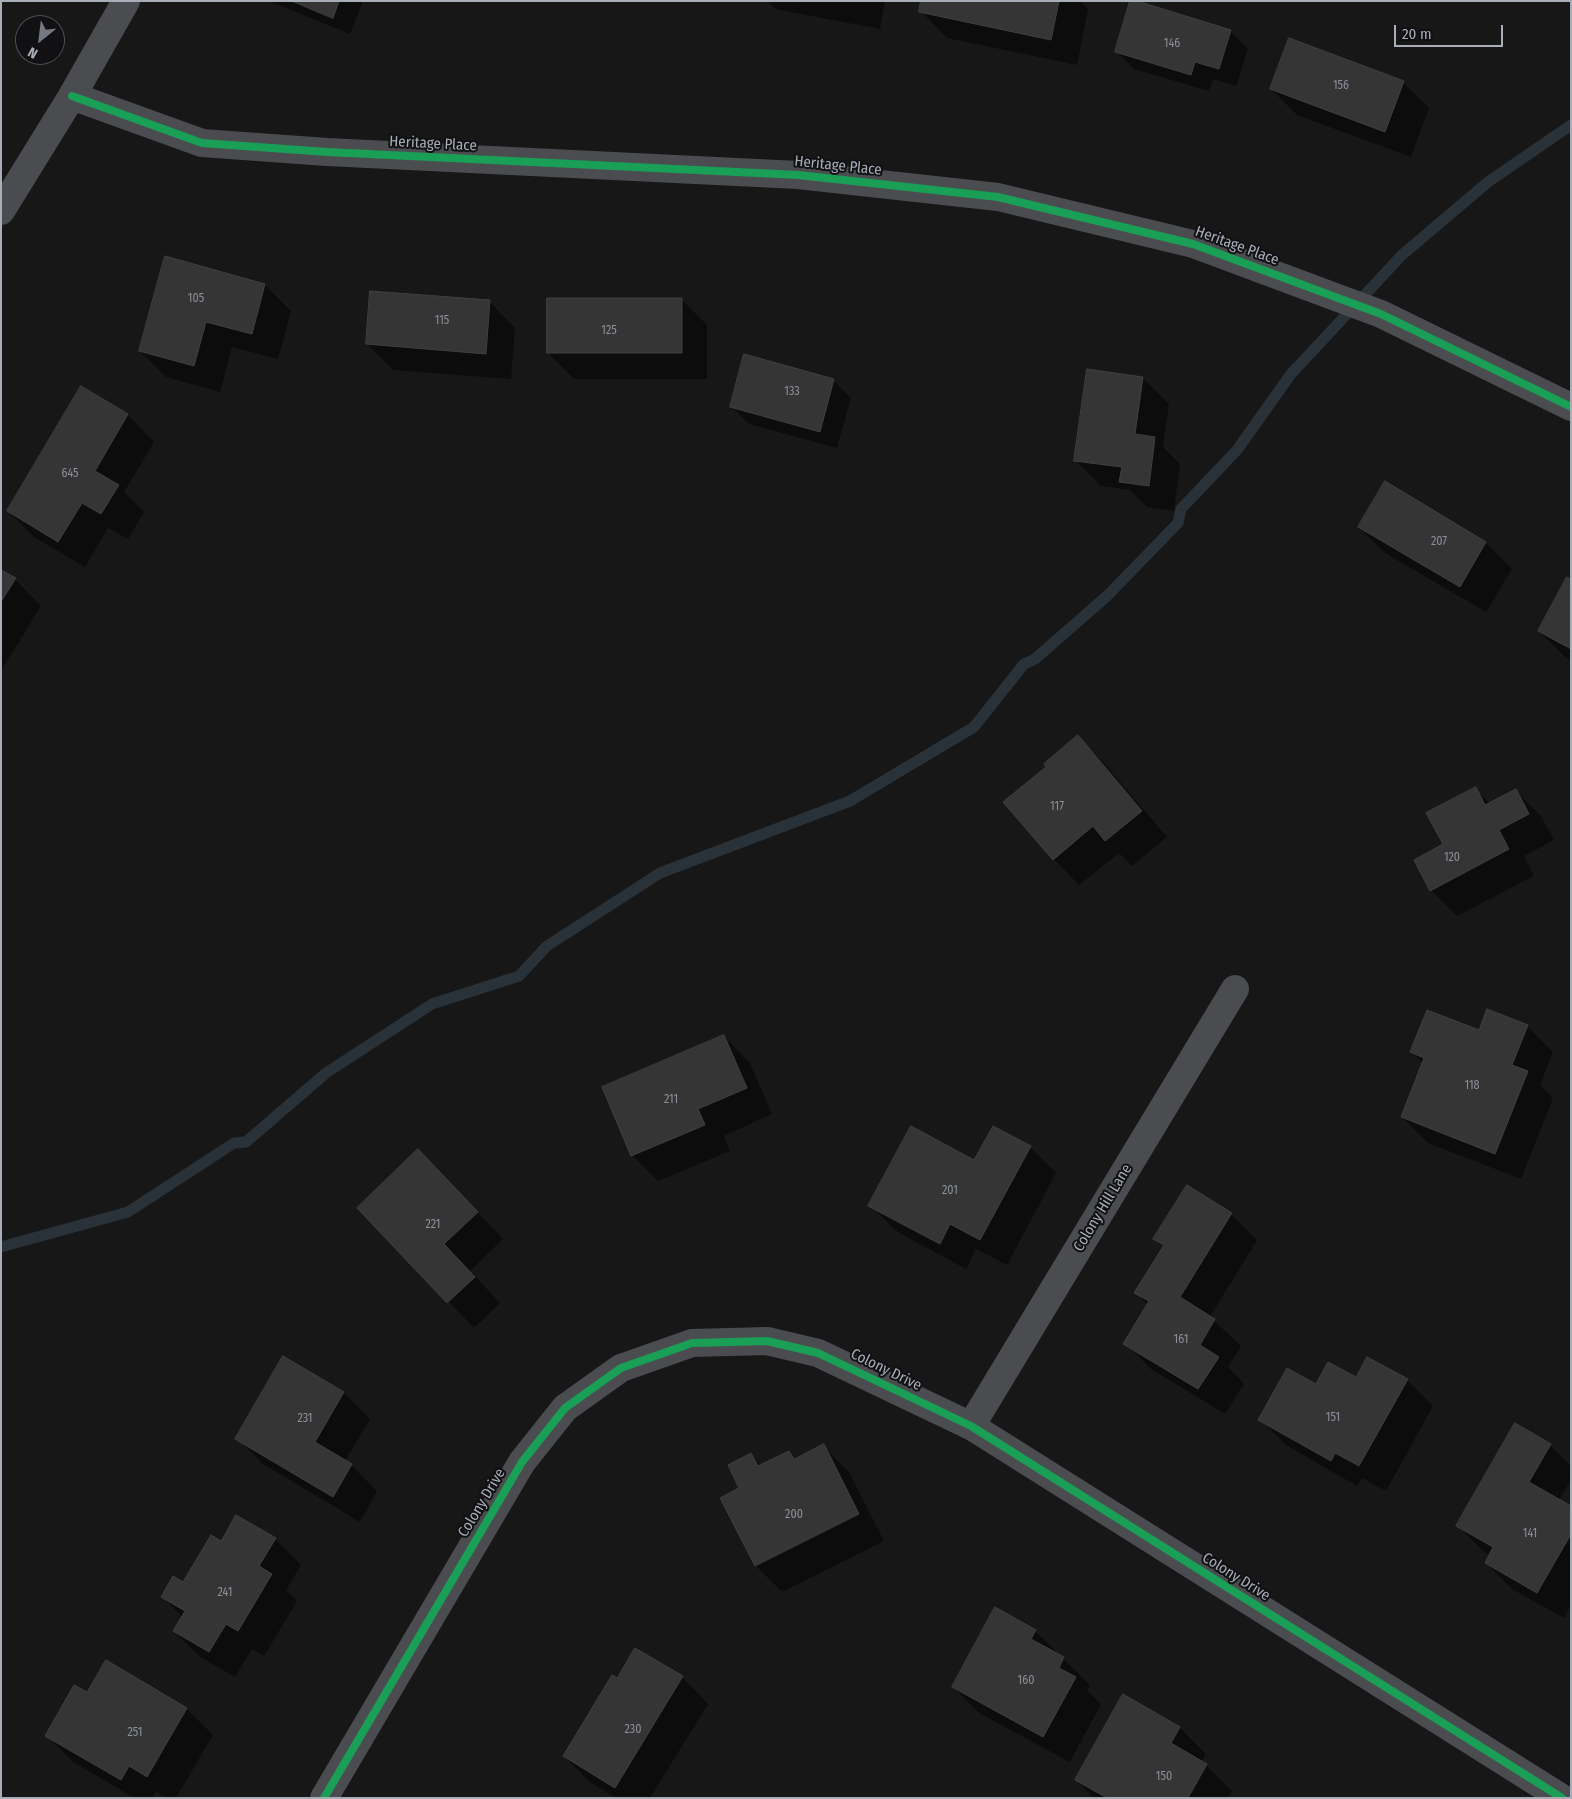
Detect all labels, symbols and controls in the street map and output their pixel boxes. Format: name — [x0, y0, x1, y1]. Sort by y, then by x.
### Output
north arrow — [15, 15, 65, 65]
scale bar — [1397, 15, 1506, 47]
text: 20 m — [1402, 25, 1432, 43]
house number: 146 — [1164, 37, 1180, 51]
text: N — [25, 43, 41, 62]
house number: 156 — [1333, 79, 1349, 93]
street label: Heritage Place — [389, 133, 477, 155]
street label: Heritage Place — [793, 152, 883, 180]
street label: Heritage Place — [1193, 223, 1281, 269]
house number: 105 — [188, 292, 204, 306]
house number: 115 — [435, 314, 449, 328]
house number: 125 — [601, 324, 617, 338]
house number: 133 — [784, 385, 800, 399]
house number: 645 — [61, 467, 79, 481]
house number: 207 — [1431, 535, 1447, 549]
house number: 117 — [1050, 800, 1064, 814]
house number: 120 — [1444, 851, 1460, 865]
house number: 118 — [1464, 1079, 1480, 1093]
house number: 211 — [664, 1093, 678, 1107]
street label: Colony Hill Lane — [1070, 1161, 1136, 1255]
house number: 201 — [942, 1184, 958, 1198]
house number: 221 — [426, 1218, 440, 1232]
house number: 161 — [1174, 1333, 1188, 1347]
street label: Colony Drive — [848, 1345, 924, 1395]
house number: 151 — [1326, 1411, 1340, 1425]
house number: 231 — [297, 1412, 313, 1426]
street label: Colony Drive — [455, 1465, 509, 1541]
house number: 200 — [785, 1508, 803, 1522]
house number: 141 — [1523, 1527, 1537, 1541]
street label: Colony Drive — [1199, 1549, 1273, 1605]
house number: 241 — [218, 1586, 232, 1600]
house number: 160 — [1018, 1674, 1034, 1688]
house number: 230 — [625, 1723, 641, 1737]
house number: 251 — [128, 1726, 142, 1740]
house number: 150 — [1156, 1770, 1172, 1784]

